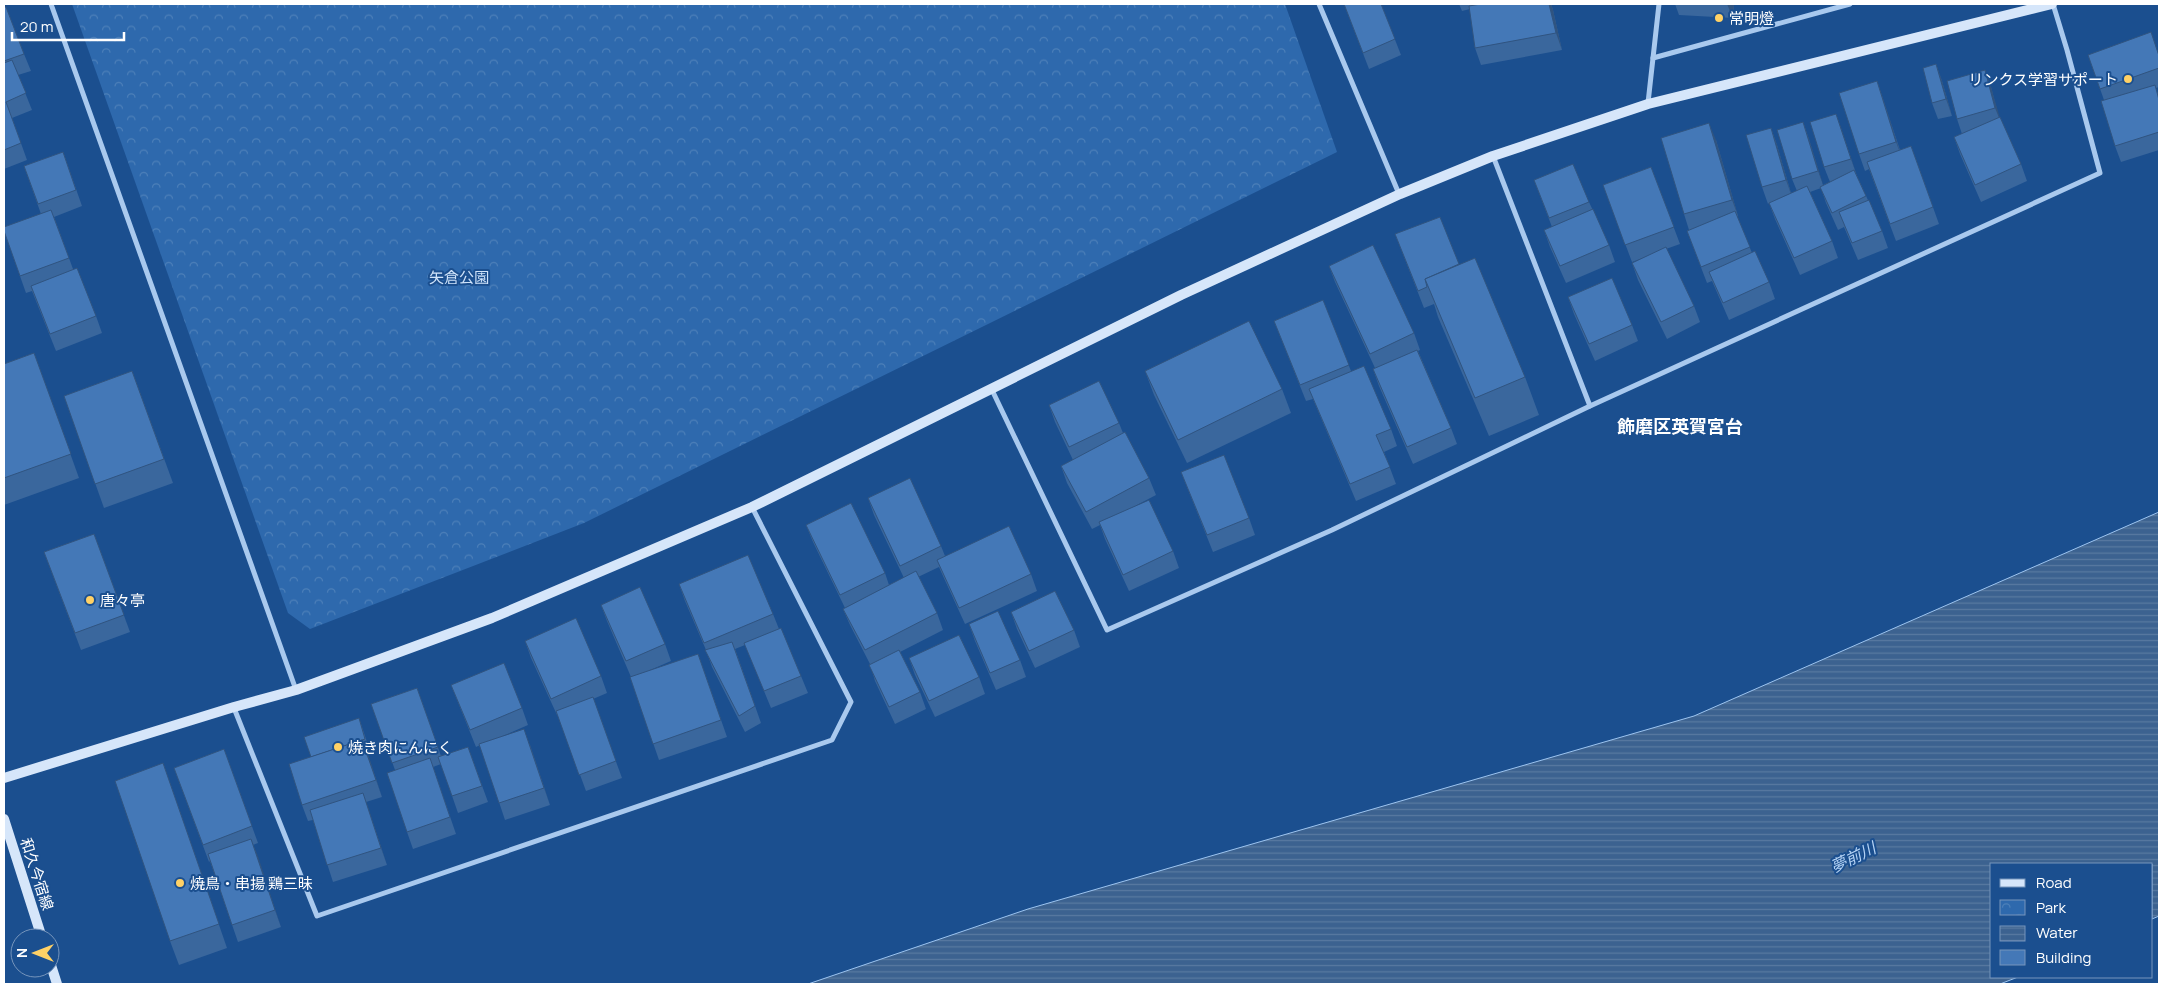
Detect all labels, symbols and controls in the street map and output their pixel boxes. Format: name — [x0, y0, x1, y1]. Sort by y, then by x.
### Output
place label: 常明燈 — [1729, 8, 1774, 29]
scale bar — [12, 10, 125, 42]
marker: 常明燈 — [1713, 12, 1725, 24]
text: 20 m — [20, 16, 53, 37]
place label: リンクス学習サポート — [1968, 69, 2118, 90]
marker: リンクス学習サポート — [2122, 73, 2134, 85]
park label: 矢倉公園 — [429, 267, 489, 288]
district label: 飾磨区英賀宮台 — [1617, 414, 1743, 438]
place label: 唐々亭 — [100, 590, 145, 611]
marker: 唐々亭 — [84, 594, 96, 606]
place label: 焼き肉にんにく — [348, 737, 453, 758]
marker: 焼き肉にんにく — [332, 741, 344, 753]
street label: 和久今宿線 — [15, 835, 59, 913]
water label: 夢前川 — [1827, 836, 1881, 877]
legend — [1990, 863, 2153, 978]
text: Road — [2036, 872, 2072, 893]
place label: 焼鳥・串揚 鶏三昧 — [190, 873, 313, 894]
marker: 焼鳥・串揚 鶏三昧 — [174, 877, 186, 889]
text: Park — [2036, 897, 2066, 918]
text: Water — [2036, 922, 2078, 943]
north arrow — [10, 928, 60, 978]
text: Building — [2036, 947, 2091, 968]
text: N — [12, 948, 31, 958]

